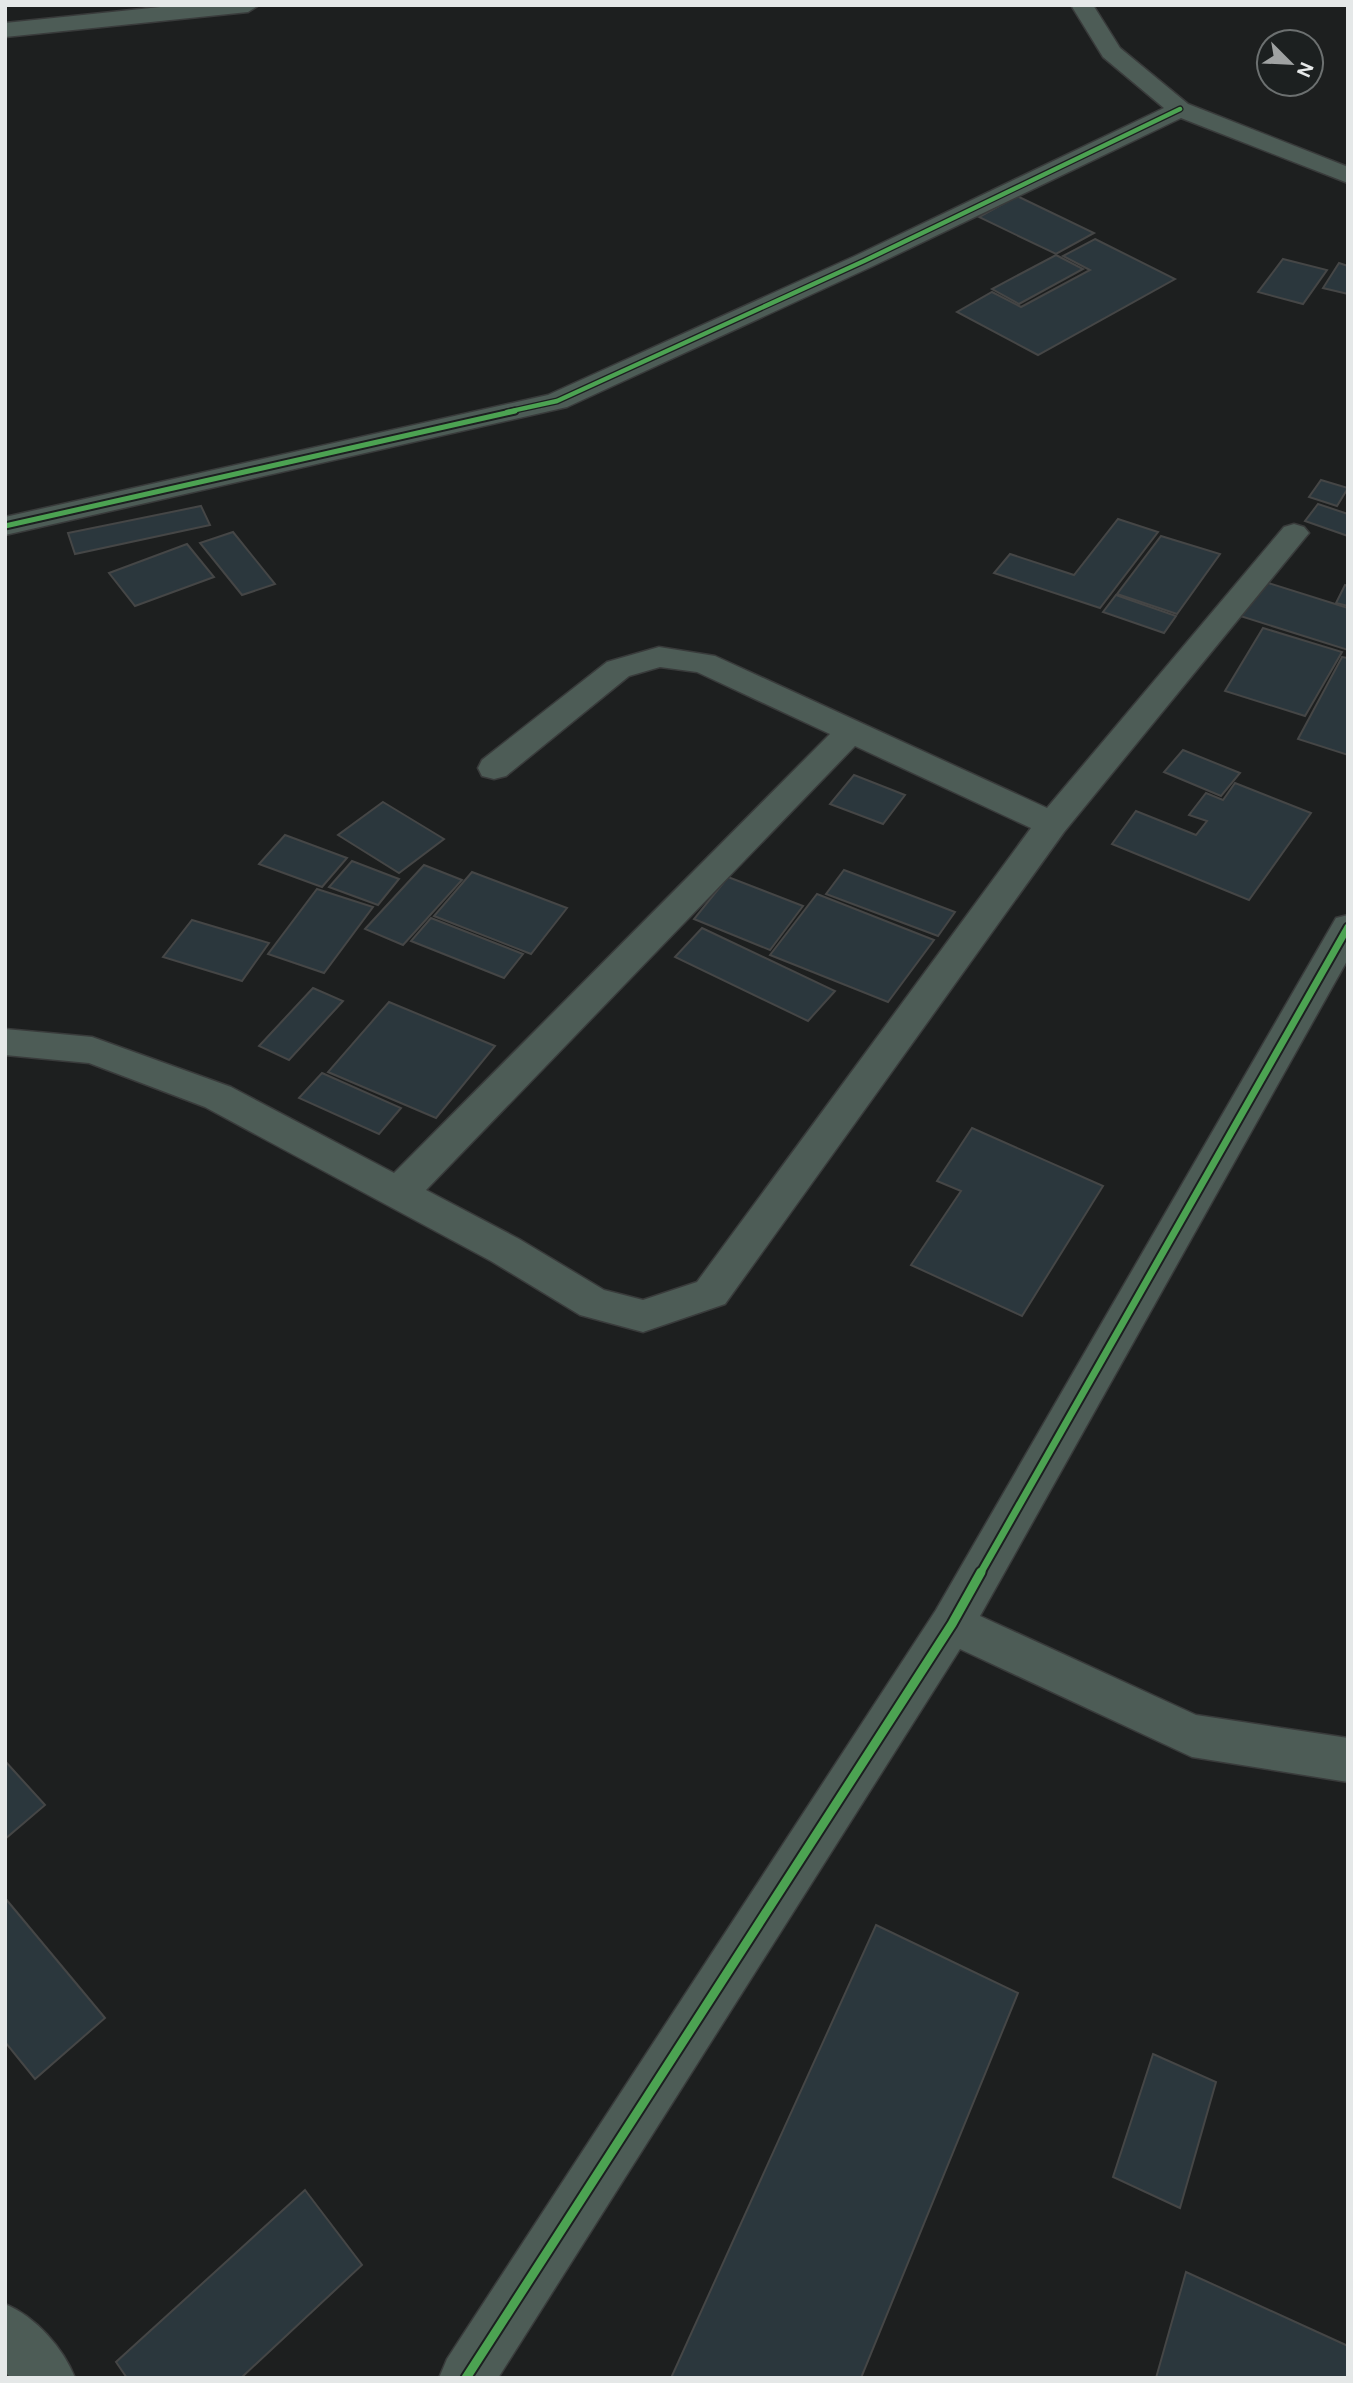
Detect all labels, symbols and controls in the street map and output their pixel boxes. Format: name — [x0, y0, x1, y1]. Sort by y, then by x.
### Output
north arrow — [1255, 28, 1325, 98]
text: N — [1291, 58, 1319, 81]

